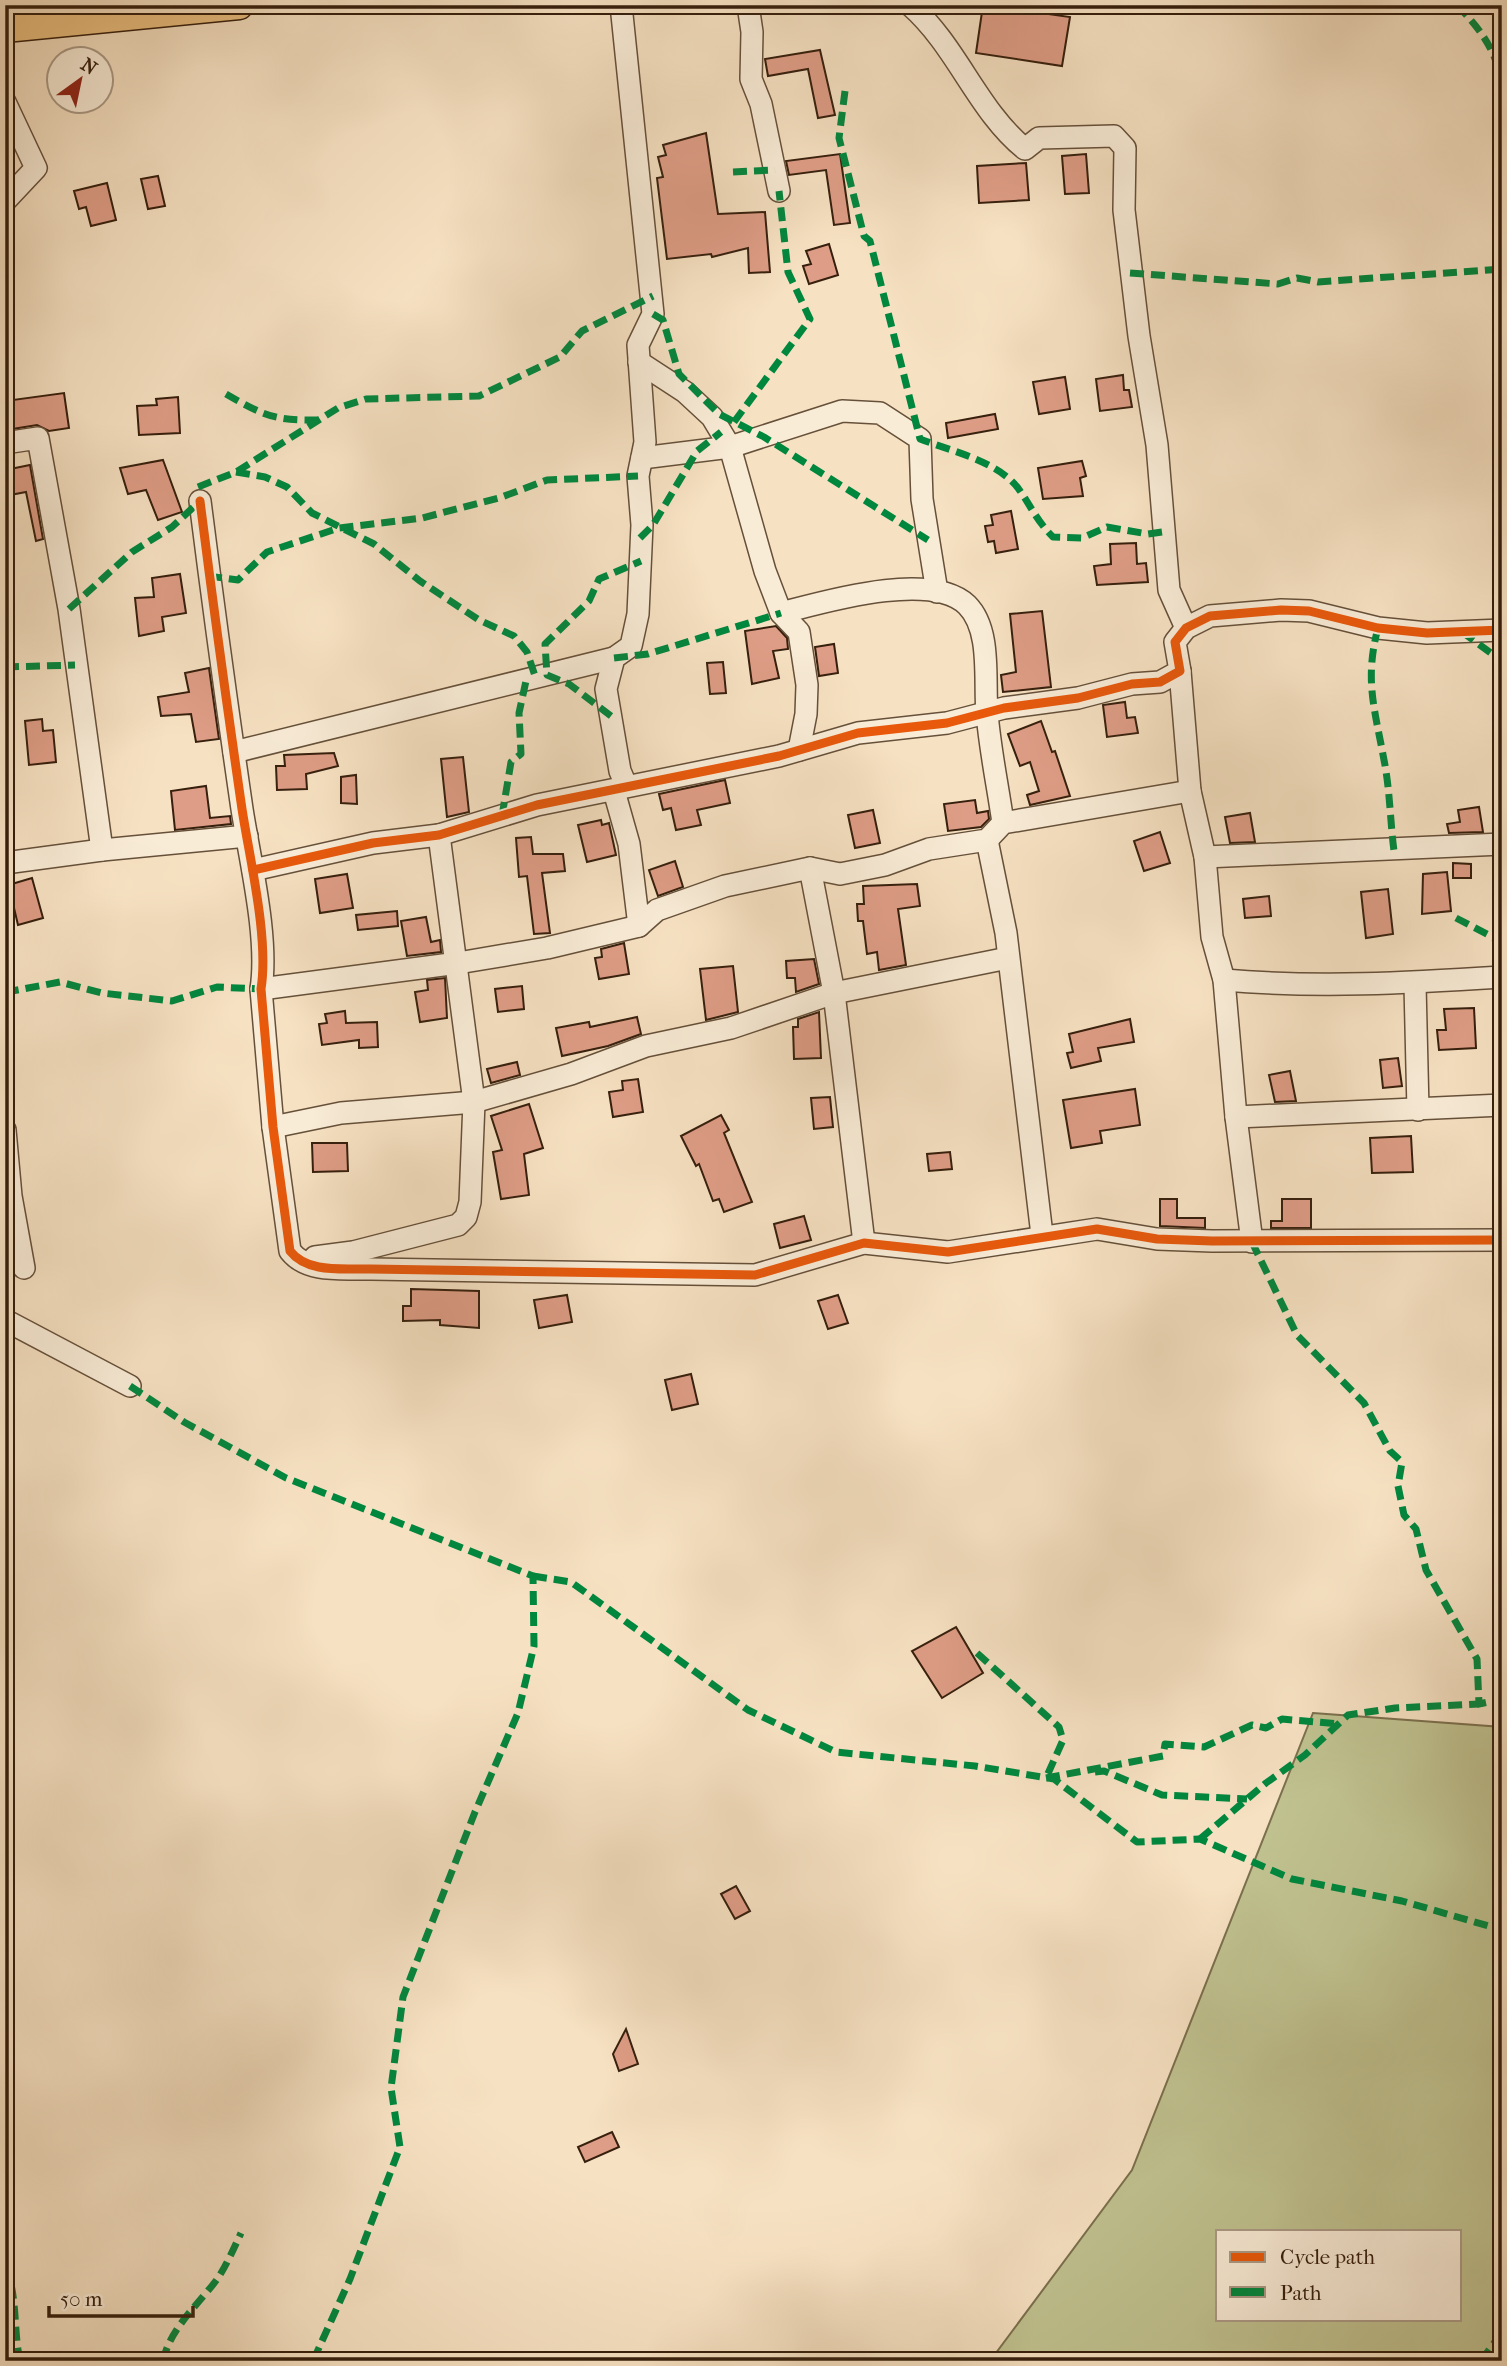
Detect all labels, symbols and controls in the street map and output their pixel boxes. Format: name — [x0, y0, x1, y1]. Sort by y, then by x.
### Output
north arrow — [46, 46, 116, 116]
text: N — [77, 53, 101, 80]
legend — [1216, 2230, 1462, 2320]
text: Cycle path — [1280, 2245, 1375, 2269]
scale bar — [49, 2275, 192, 2319]
text: Path — [1280, 2281, 1322, 2305]
text: 50 m — [60, 2287, 103, 2311]

